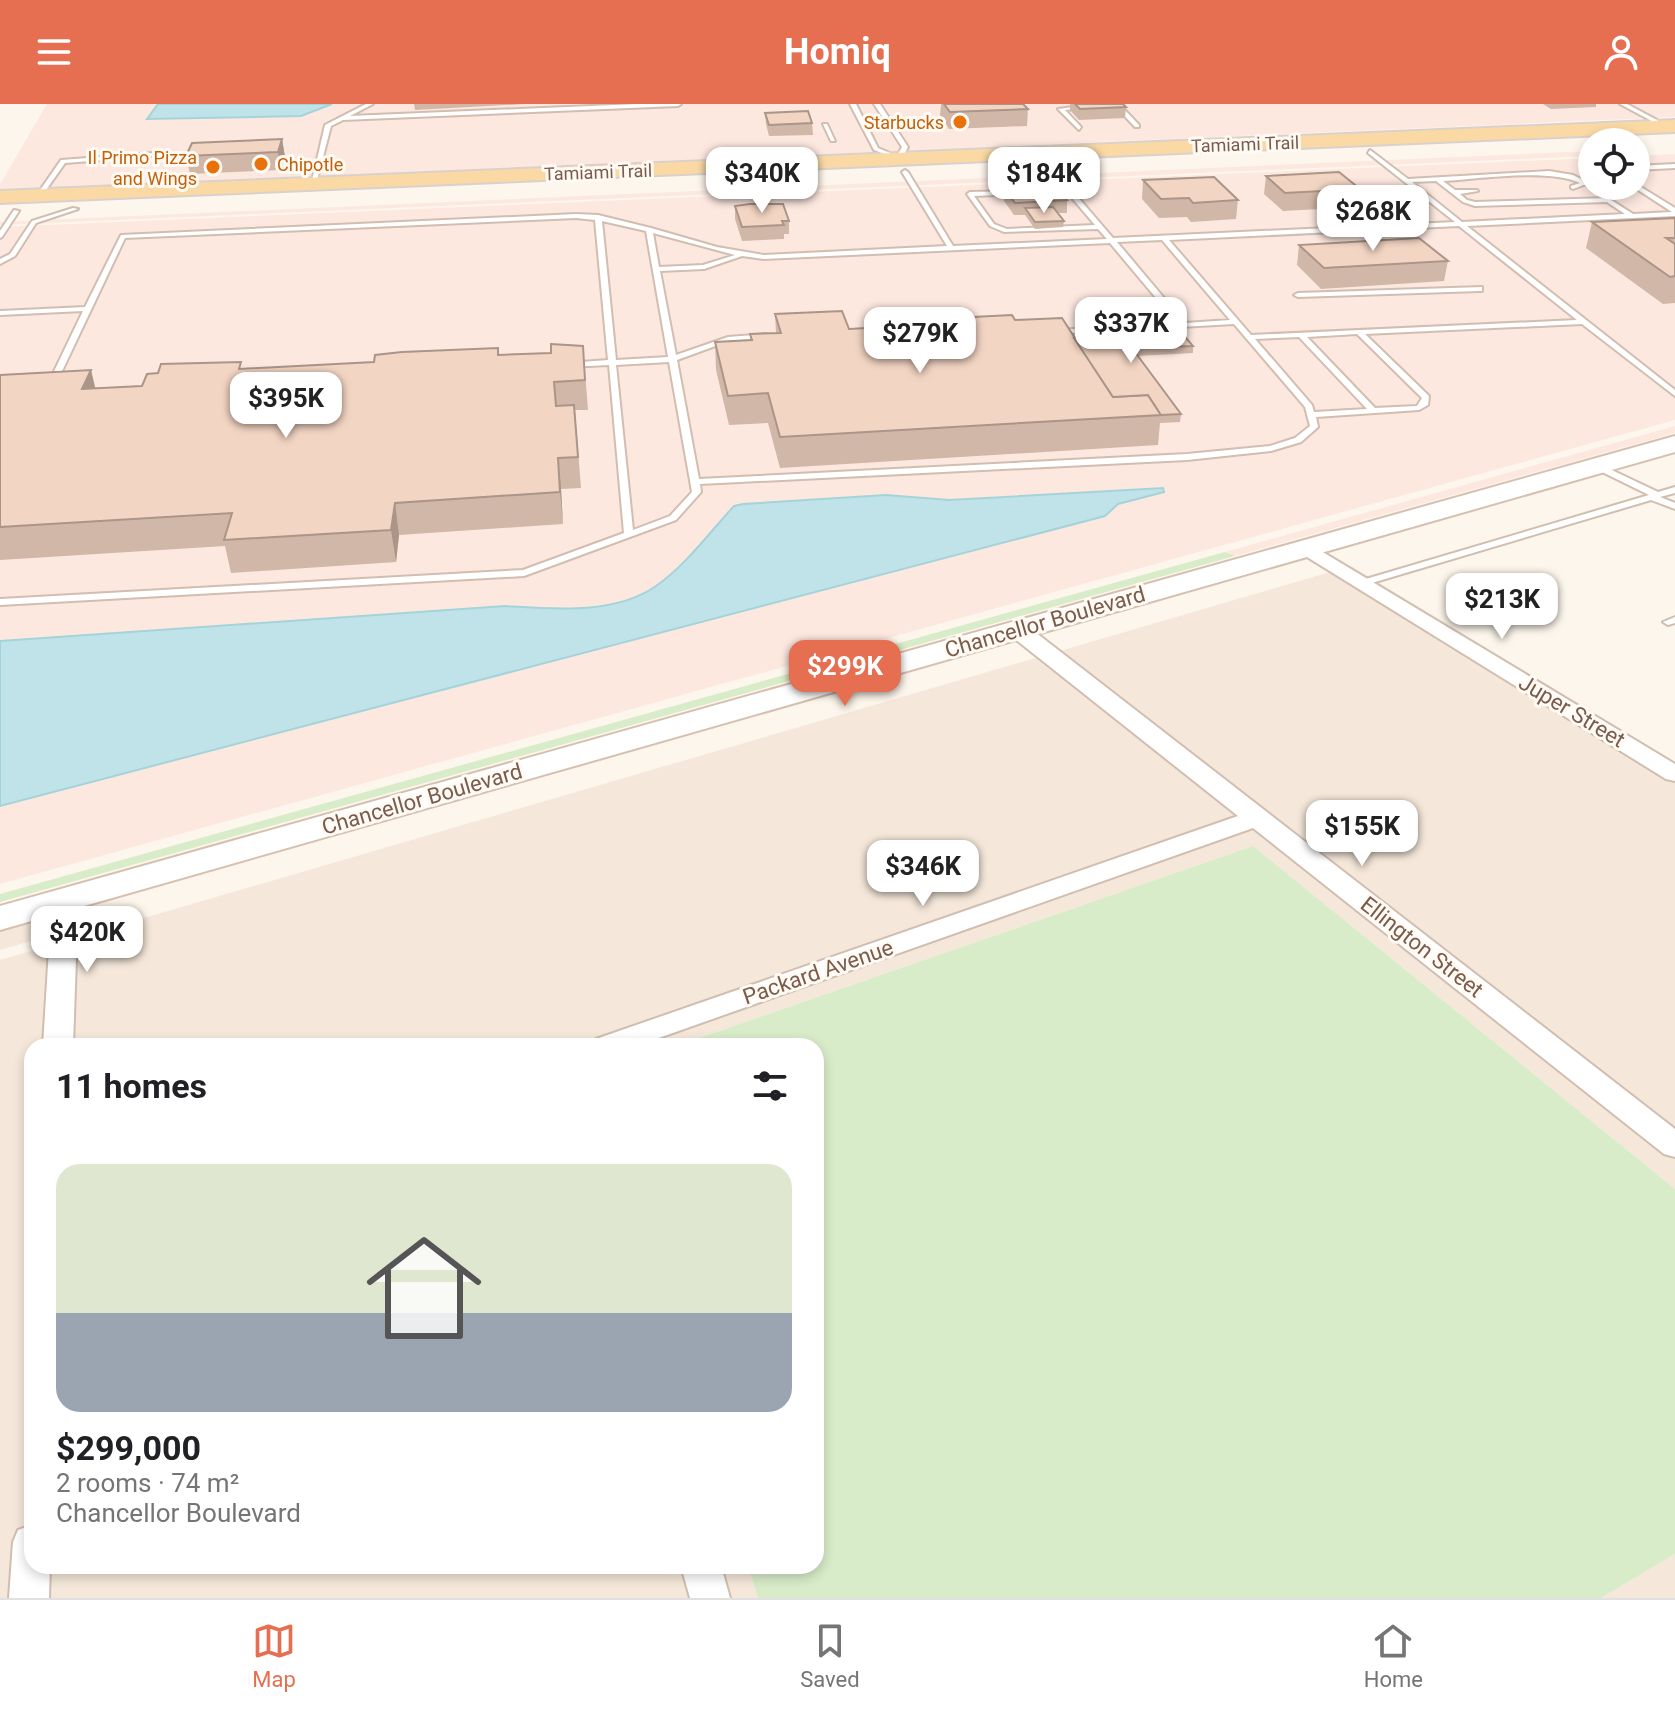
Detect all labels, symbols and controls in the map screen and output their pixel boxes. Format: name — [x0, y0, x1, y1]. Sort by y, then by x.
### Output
icon: menu — [32, 30, 76, 74]
icon: person — [1599, 30, 1643, 74]
text: Homiq — [784, 31, 891, 73]
place label: Starbucks — [864, 112, 944, 133]
marker: Starbucks — [951, 113, 969, 131]
map controls — [1578, 128, 1650, 200]
button: locate — [1578, 128, 1650, 200]
street label: Tamiami Trail — [1191, 132, 1299, 156]
place label: Il Primo Pizza and Wings — [88, 147, 197, 189]
pin: $340K — [706, 147, 818, 215]
pin: $184K — [988, 147, 1100, 215]
place label: Chipotle — [277, 154, 343, 175]
marker: Chipotle — [252, 155, 270, 173]
marker: Il Primo Pizza and Wings — [204, 158, 222, 176]
text: $340K — [724, 158, 800, 188]
text: $184K — [1006, 158, 1082, 188]
street label: Tamiami Trail — [544, 160, 652, 184]
pin: $268K — [1317, 185, 1429, 253]
text: $268K — [1335, 196, 1411, 226]
pin: $337K — [1075, 297, 1187, 365]
pin: $279K — [864, 307, 976, 375]
text: $337K — [1093, 308, 1169, 338]
text: $279K — [882, 318, 958, 348]
pin: $395K — [230, 372, 342, 440]
text: $395K — [248, 383, 324, 413]
pin: $213K — [1446, 573, 1558, 641]
street label: Chancellor Boulevard — [942, 581, 1148, 663]
text: $213K — [1464, 584, 1540, 614]
pin: $299K — [789, 640, 901, 708]
text: $299K — [807, 651, 883, 681]
street label: Juper Street — [1514, 670, 1630, 752]
street label: Chancellor Boulevard — [319, 758, 525, 840]
pin: $155K — [1306, 800, 1418, 868]
text: $155K — [1324, 811, 1400, 841]
pin: $346K — [867, 840, 979, 908]
text: $346K — [885, 851, 961, 881]
street label: Ellington Street — [1356, 892, 1488, 1002]
pin: $420K — [31, 906, 143, 974]
text: $420K — [49, 917, 125, 947]
street label: Packard Avenue — [740, 935, 896, 1009]
icon: filters — [748, 1064, 792, 1108]
text: 11 homes — [56, 1066, 207, 1106]
icon: home — [352, 1216, 496, 1360]
text: $299,000 — [56, 1428, 201, 1468]
text: 2 rooms · 74 m² — [56, 1468, 239, 1498]
text: Chancellor Boulevard — [56, 1498, 301, 1528]
tab: Map — [252, 1619, 296, 1692]
tab: Saved — [800, 1619, 860, 1692]
tab: Home — [1364, 1619, 1423, 1692]

